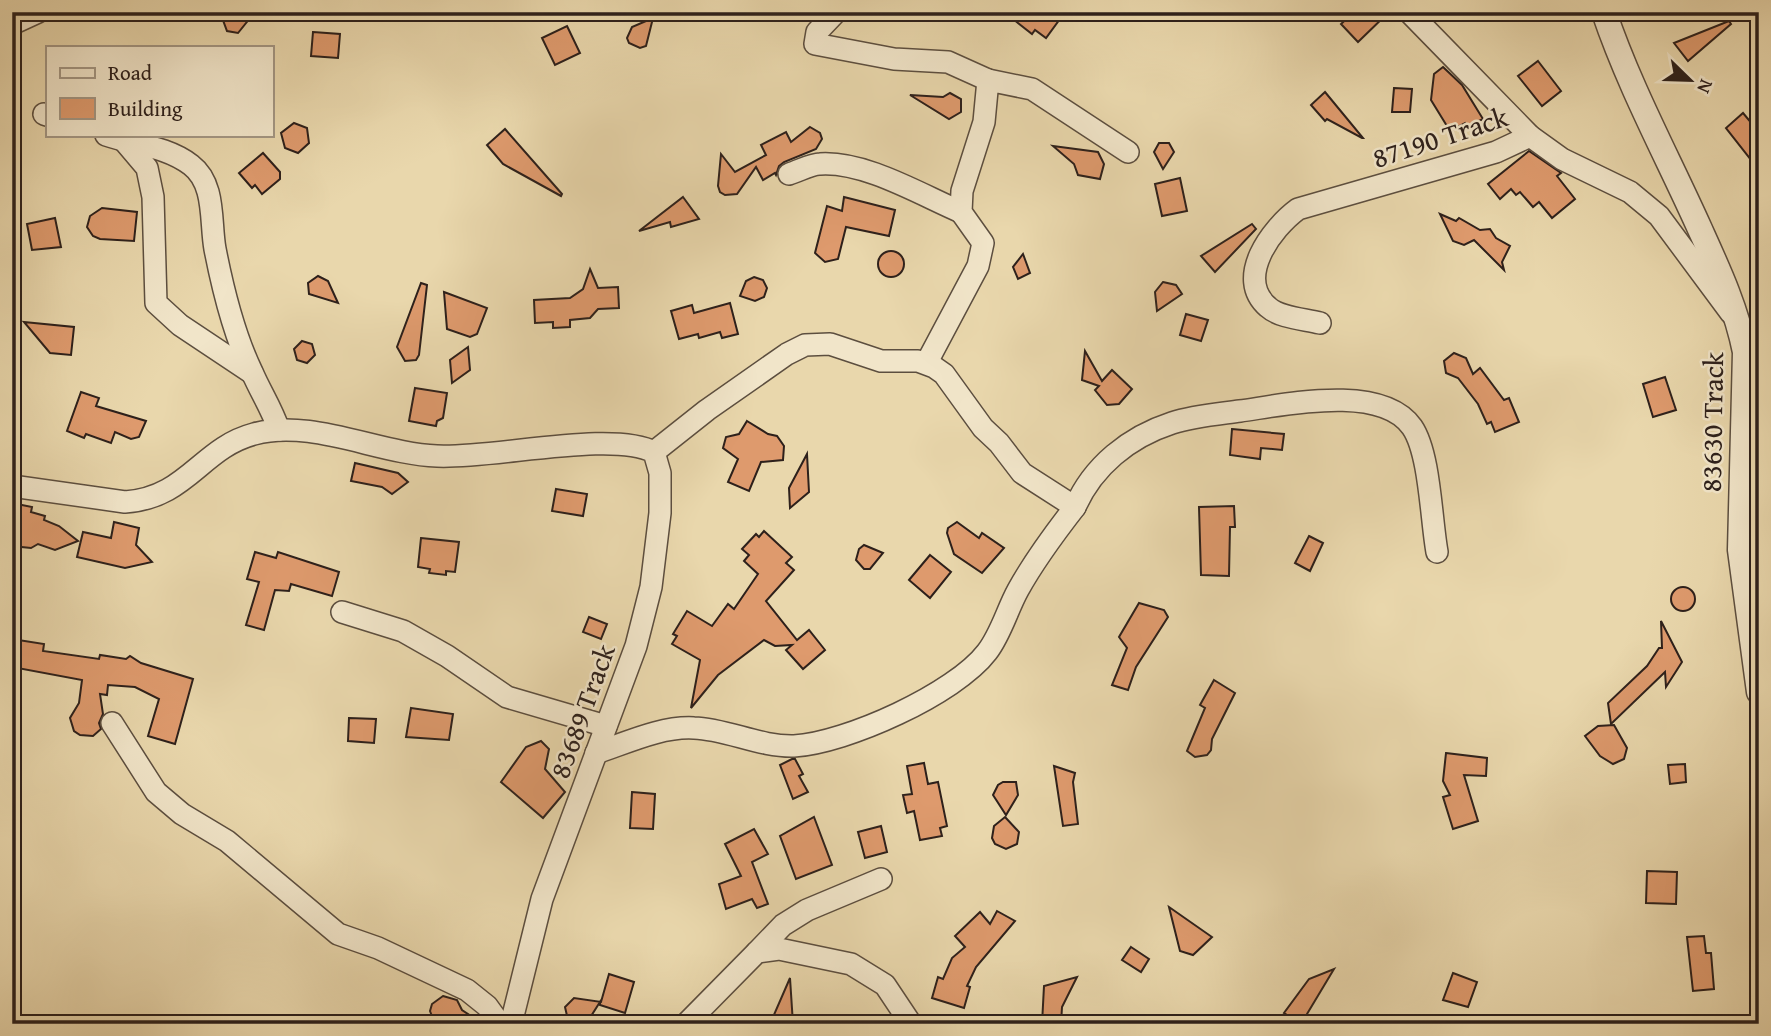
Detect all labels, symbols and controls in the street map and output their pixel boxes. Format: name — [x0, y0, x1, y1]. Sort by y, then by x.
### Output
legend — [46, 46, 273, 136]
north arrow — [1656, 46, 1726, 116]
text: Road — [108, 57, 153, 88]
text: N — [1690, 75, 1721, 98]
text: Building — [108, 93, 183, 124]
street label: 87190 Track — [1367, 95, 1513, 178]
street label: 83630 Track — [1690, 351, 1733, 492]
street label: 83689 Track — [538, 637, 625, 784]

